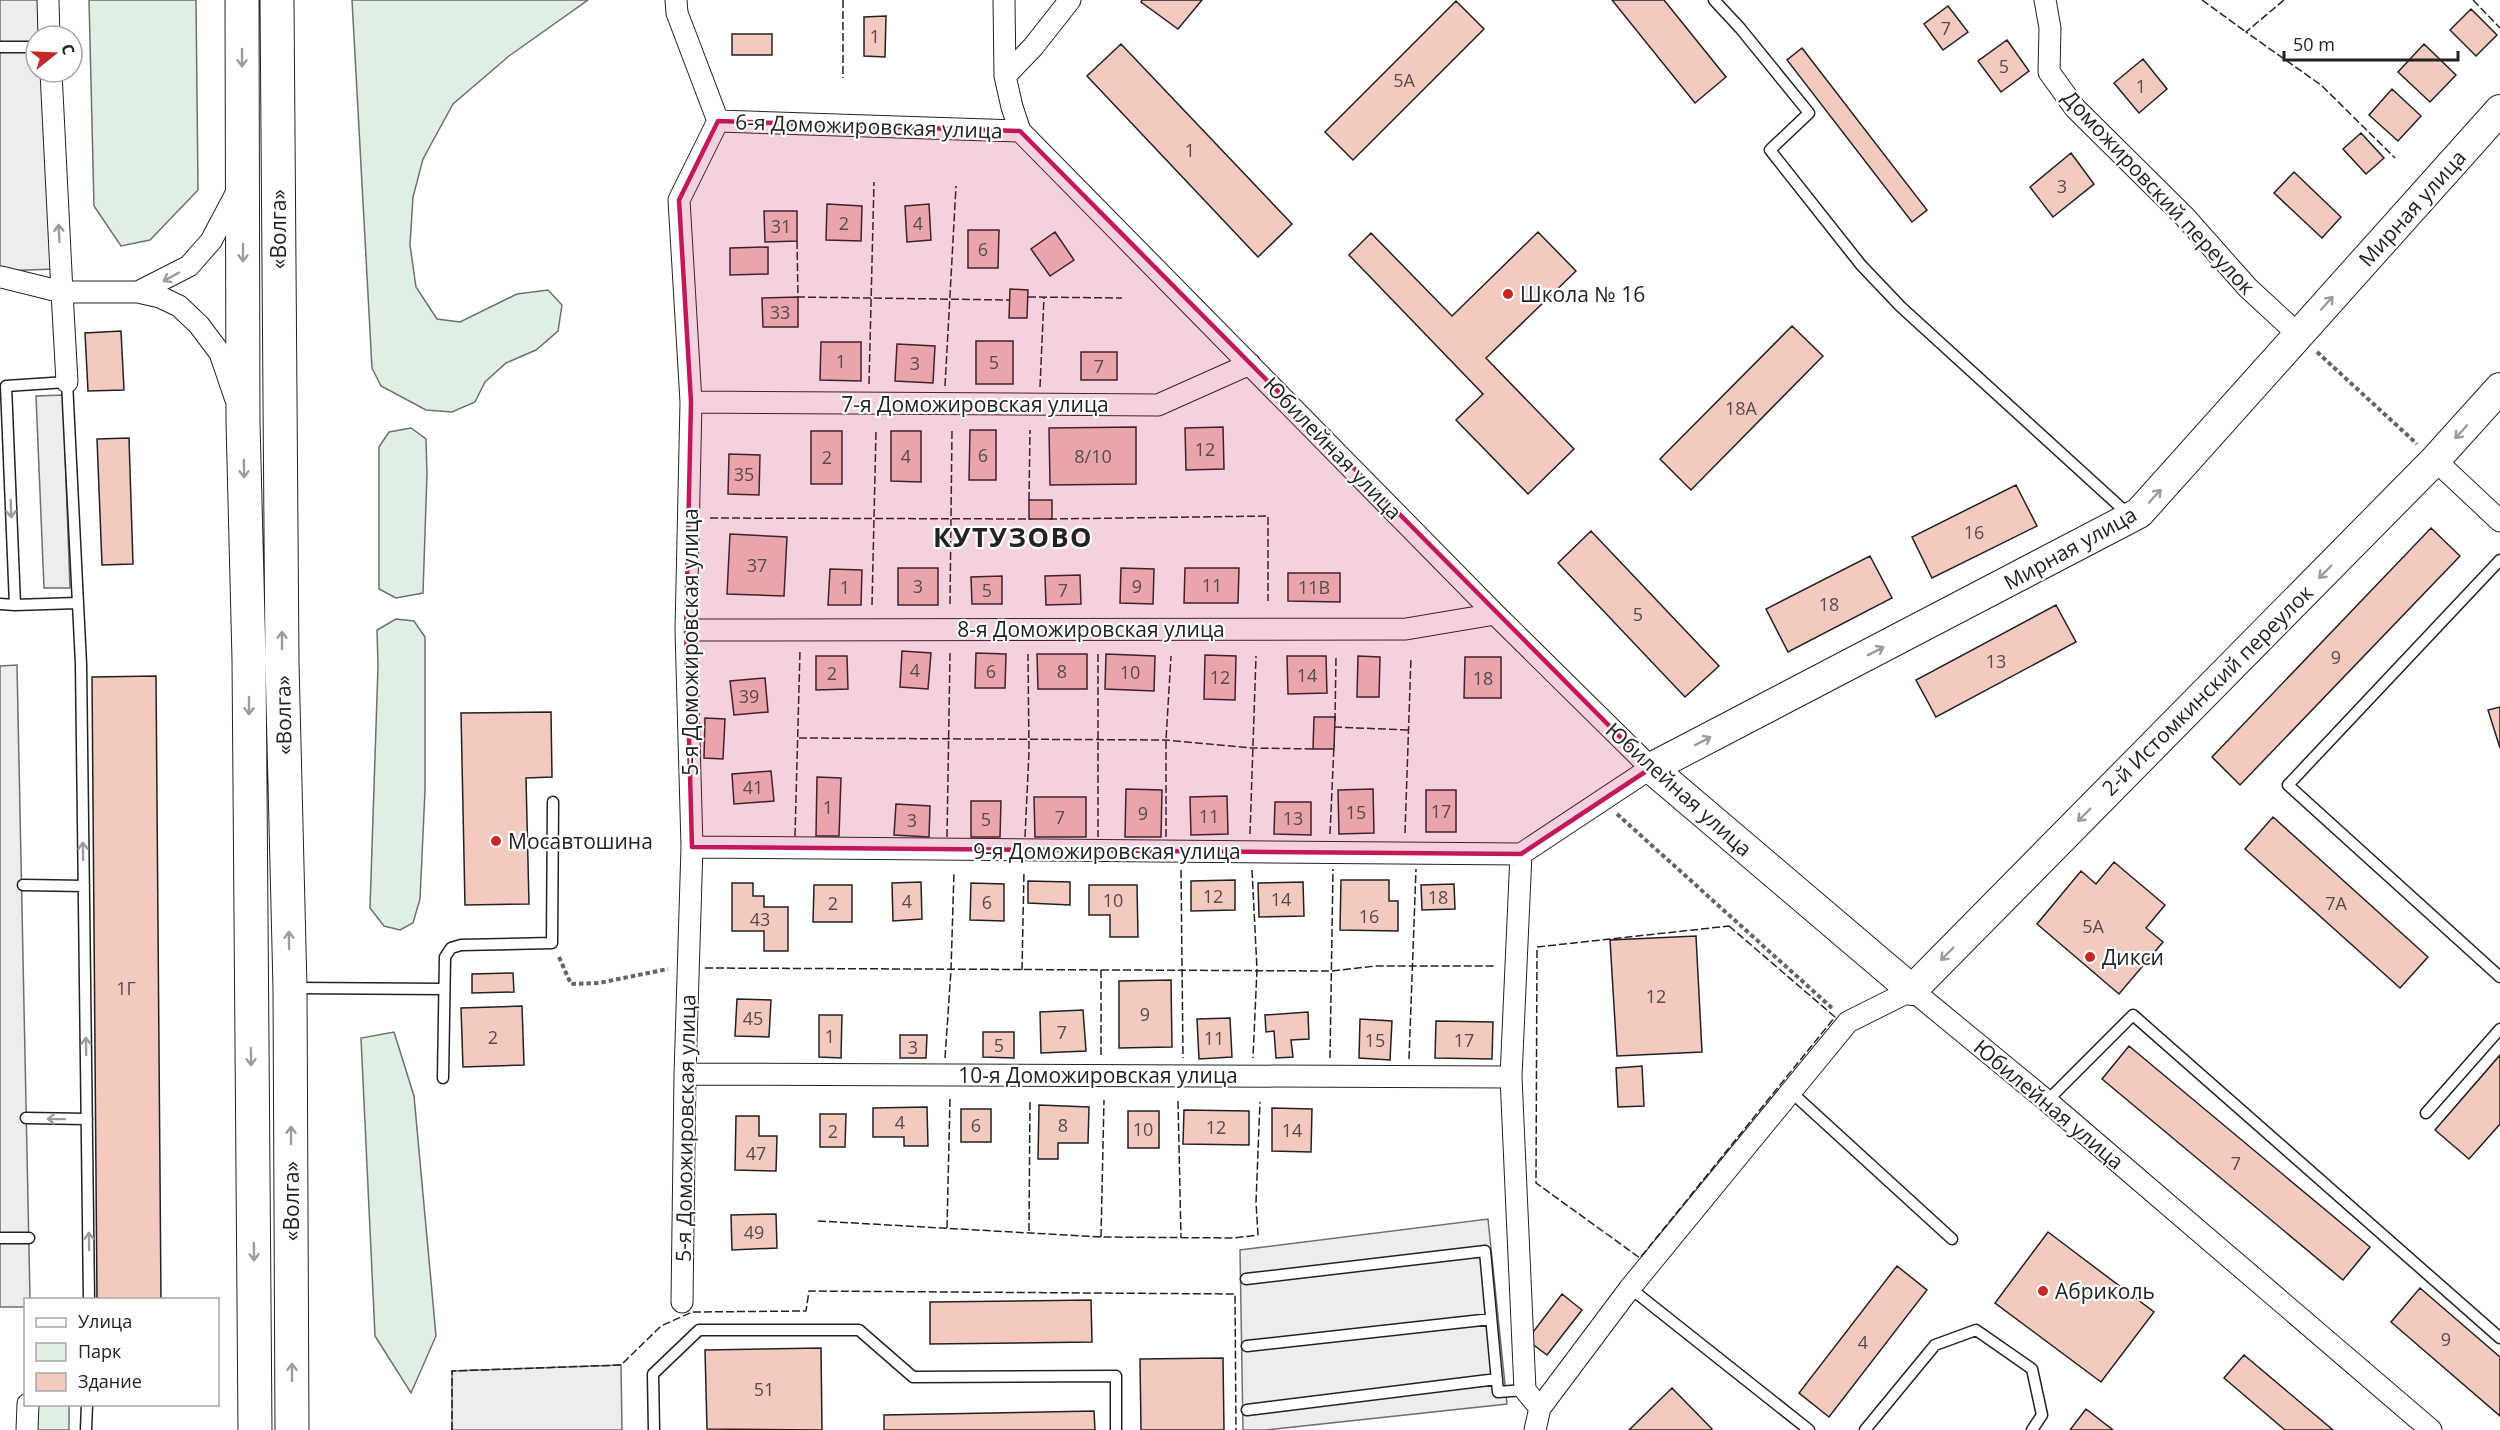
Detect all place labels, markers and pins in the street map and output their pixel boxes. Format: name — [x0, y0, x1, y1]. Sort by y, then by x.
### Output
place label: Школа № 16 — [1520, 280, 1645, 308]
marker: Школа № 16 — [1501, 287, 1515, 301]
place label: Мосавтошина — [508, 827, 653, 855]
marker: Мосавтошина — [489, 834, 503, 848]
place label: Дикси — [2102, 943, 2164, 971]
marker: Дикси — [2083, 950, 2097, 964]
place label: Абриколь — [2055, 1277, 2155, 1305]
marker: Абриколь — [2036, 1284, 2050, 1298]

